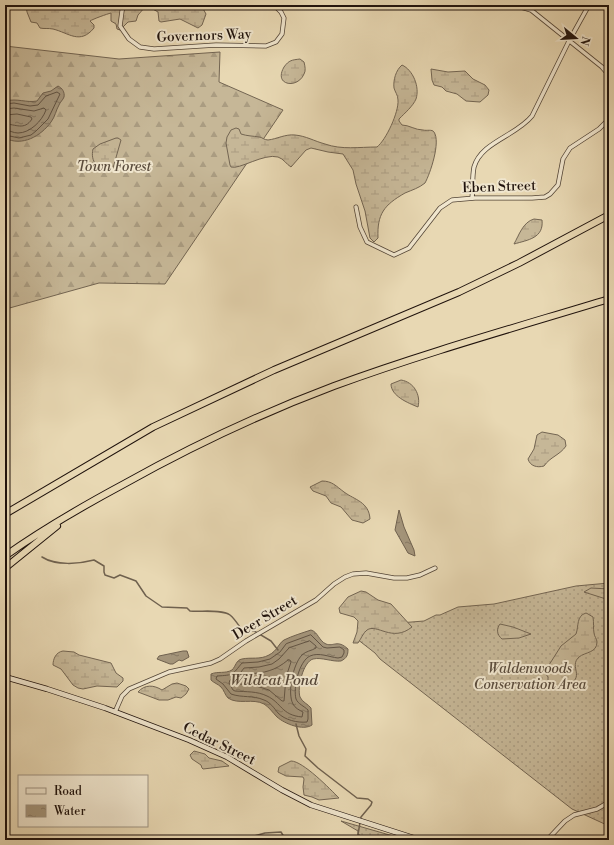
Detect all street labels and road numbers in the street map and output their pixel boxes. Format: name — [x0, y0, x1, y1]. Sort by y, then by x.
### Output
street label: Governors Way — [156, 25, 252, 47]
street label: Eben Street — [462, 177, 536, 197]
street label: Deer Street — [230, 592, 301, 644]
street label: Cedar Street — [180, 719, 258, 769]

